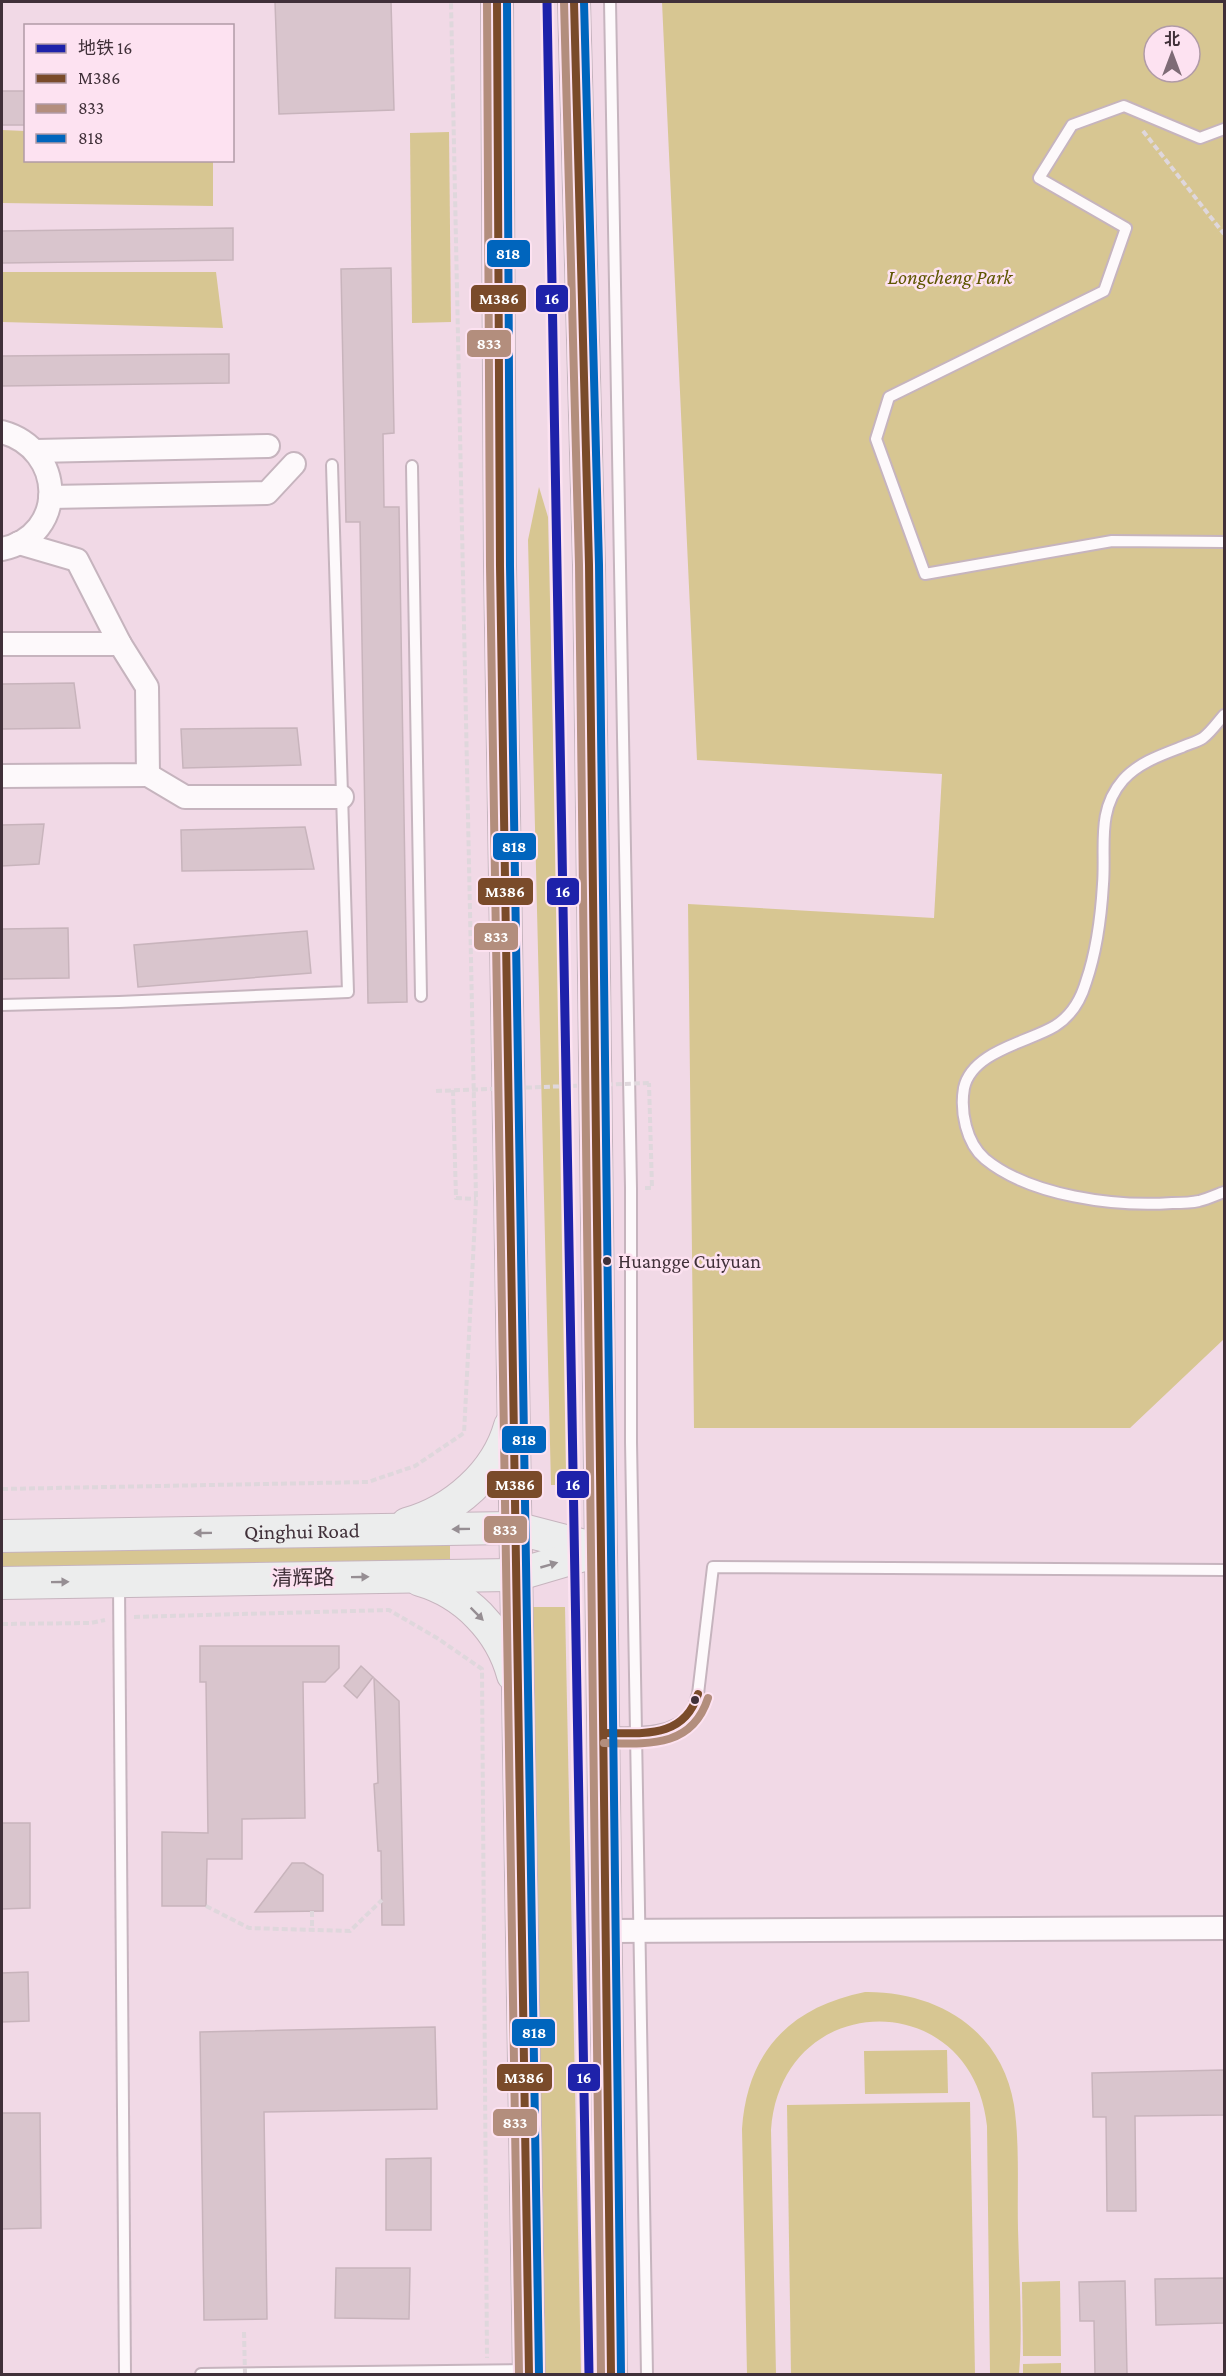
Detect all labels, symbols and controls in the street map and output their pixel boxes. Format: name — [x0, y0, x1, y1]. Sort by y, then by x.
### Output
legend — [24, 24, 234, 162]
north arrow — [1142, 24, 1202, 84]
text: 北 — [1164, 31, 1180, 48]
text: 地铁 16 — [78, 38, 133, 58]
text: M386 — [78, 68, 120, 88]
text: 833 — [78, 98, 104, 118]
text: 818 — [78, 128, 103, 148]
line badge: 818 — [486, 239, 531, 268]
text: 818 — [496, 245, 520, 262]
park label: Longcheng Park — [888, 265, 1013, 289]
line badge: M386 — [470, 284, 527, 313]
line badge: 16 — [535, 284, 569, 313]
text: M386 — [479, 290, 519, 307]
text: 16 — [545, 290, 559, 307]
line badge: 833 — [466, 329, 512, 358]
text: 833 — [477, 335, 502, 352]
line badge: 818 — [492, 832, 537, 861]
text: 818 — [502, 838, 526, 855]
line badge: M386 — [477, 877, 534, 906]
line badge: 16 — [546, 877, 580, 906]
text: M386 — [485, 883, 525, 900]
text: 16 — [556, 883, 570, 900]
line badge: 833 — [473, 922, 519, 951]
text: 833 — [484, 928, 509, 945]
place label: Huangge Cuiyuan — [618, 1250, 761, 1273]
marker: Huangge Cuiyuan — [601, 1255, 613, 1267]
line badge: 818 — [501, 1425, 547, 1454]
text: 818 — [512, 1431, 536, 1448]
line badge: M386 — [486, 1470, 543, 1499]
line badge: 16 — [556, 1470, 590, 1499]
text: M386 — [495, 1476, 535, 1493]
text: 16 — [566, 1476, 580, 1493]
line badge: 833 — [483, 1515, 528, 1544]
street label: Qinghui Road — [244, 1518, 360, 1544]
text: 833 — [493, 1521, 518, 1538]
one-way arrow — [452, 1524, 471, 1534]
one-way arrow — [194, 1528, 213, 1538]
one-way arrow — [540, 1560, 558, 1569]
street label: 清辉路 — [271, 1565, 335, 1591]
one-way arrow — [350, 1573, 369, 1582]
one-way arrow — [50, 1578, 69, 1587]
one-way arrow — [469, 1606, 483, 1620]
unlabelled marker — [689, 1694, 701, 1706]
line badge: 818 — [511, 2018, 556, 2047]
text: 818 — [522, 2024, 546, 2041]
line badge: M386 — [496, 2063, 553, 2092]
line badge: 16 — [567, 2063, 601, 2092]
text: M386 — [504, 2069, 544, 2086]
text: 16 — [577, 2069, 591, 2086]
line badge: 833 — [492, 2108, 538, 2137]
text: 833 — [503, 2114, 528, 2131]

